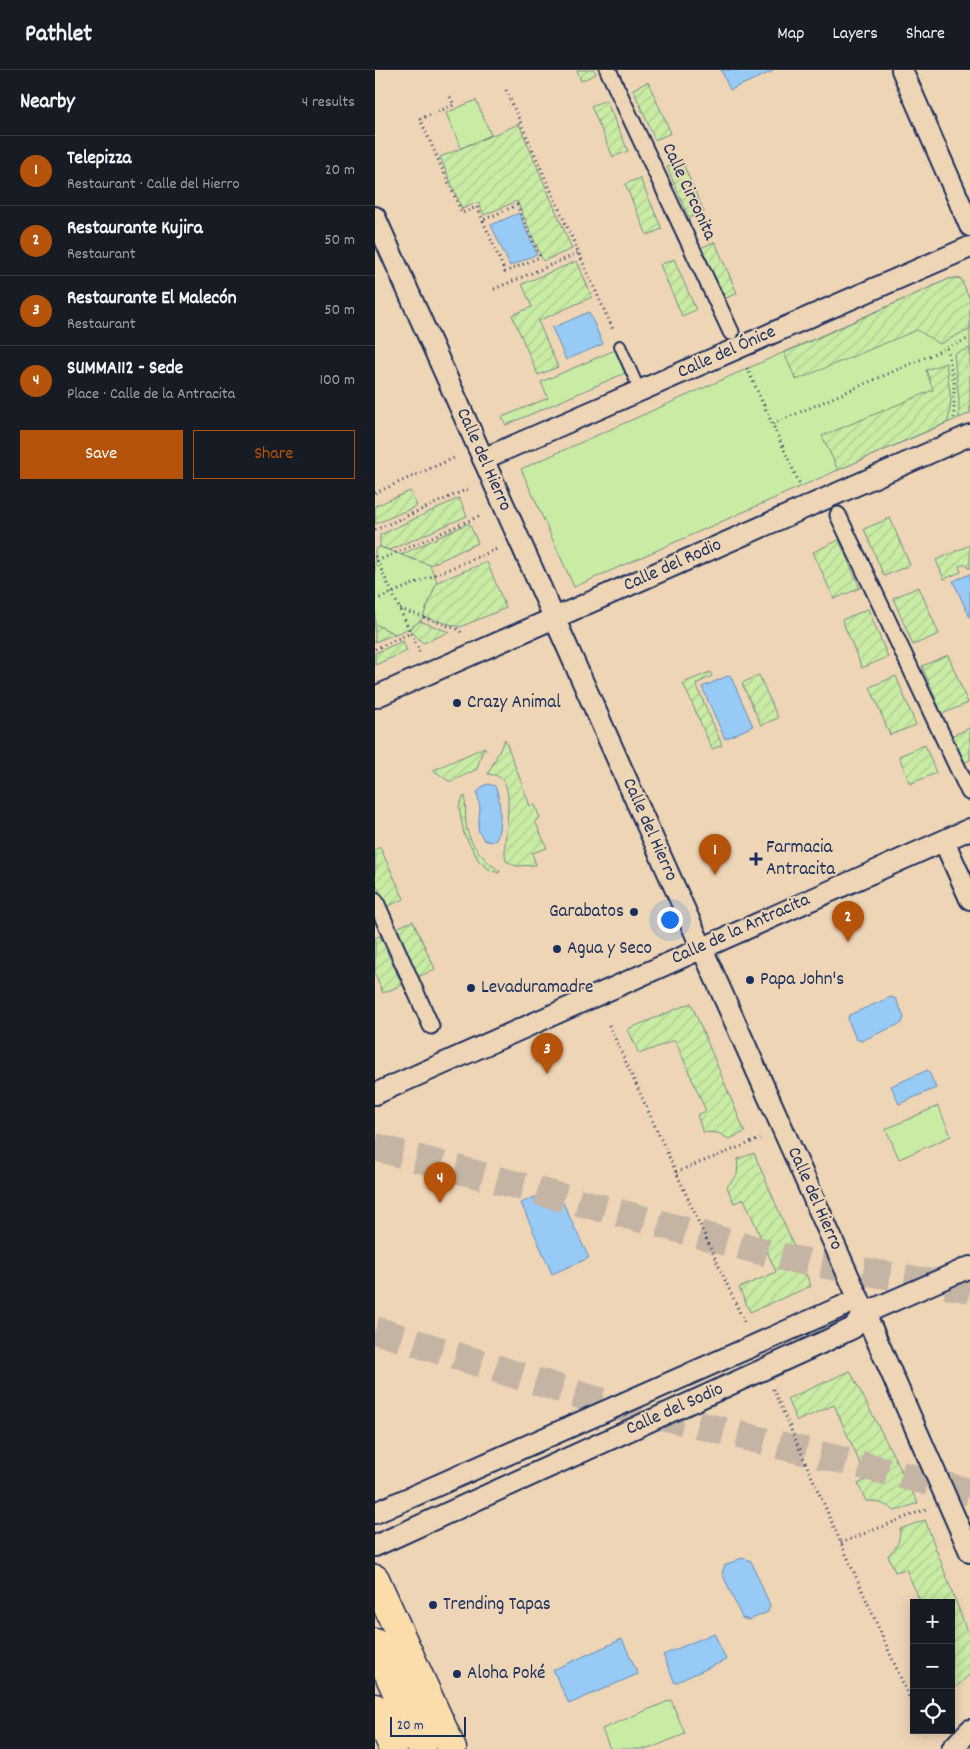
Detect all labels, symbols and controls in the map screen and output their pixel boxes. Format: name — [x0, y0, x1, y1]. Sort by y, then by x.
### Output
text: Pathlet — [25, 18, 92, 52]
text: Map — [777, 22, 804, 47]
text: Layers — [832, 22, 878, 47]
text: Share — [906, 22, 945, 47]
text: Nearby — [20, 88, 75, 118]
text: 4 results — [302, 91, 355, 114]
street label: Calle Circonita — [654, 139, 723, 246]
text: Telepizza — [67, 146, 131, 173]
text: 1 — [34, 159, 38, 182]
text: 20 m — [325, 159, 355, 182]
text: Restaurant · Calle del Hierro — [67, 173, 240, 196]
text: Restaurante Kujira — [67, 216, 203, 243]
text: 2 — [33, 229, 40, 252]
text: 50 m — [324, 229, 355, 252]
text: Restaurant — [67, 243, 136, 266]
text: Restaurante El Malecón — [67, 286, 236, 313]
text: 3 — [32, 299, 40, 322]
text: 50 m — [324, 299, 355, 322]
text: Restaurant — [67, 313, 136, 336]
street label: Calle del Ónice — [674, 319, 780, 387]
text: SUMMA112 - Sede — [67, 356, 183, 383]
text: 4 — [33, 369, 39, 392]
text: 100 m — [319, 369, 355, 392]
text: Place · Calle de la Antracita — [67, 383, 235, 406]
street label: Calle del Hierro — [448, 404, 518, 516]
button: Save — [20, 430, 183, 479]
button: Share — [193, 430, 355, 479]
street label: Calle del Rodio — [620, 532, 726, 600]
place label: Crazy Animal — [467, 690, 561, 717]
marker: Crazy Animal — [451, 697, 463, 709]
street label: Calle del Hierro — [614, 774, 684, 886]
pin: 1 — [699, 834, 731, 875]
place label: Farmacia Antracita — [766, 835, 836, 884]
marker: Farmacia Antracita — [750, 853, 762, 865]
street label: Calle de la Antracita — [668, 887, 815, 973]
place label: Garabatos — [549, 899, 624, 926]
pin: 2 — [832, 901, 864, 942]
marker: Garabatos — [628, 906, 640, 918]
your location — [657, 907, 683, 933]
place label: Agua y Seco — [567, 936, 652, 963]
marker: Agua y Seco — [551, 943, 563, 955]
place label: Papa John's — [760, 967, 844, 994]
marker: Papa John's — [744, 974, 756, 986]
place label: Levaduramadre — [481, 975, 593, 1002]
marker: Levaduramadre — [465, 982, 477, 994]
pin: 3 — [531, 1033, 563, 1074]
street label: Calle del Hierro — [779, 1143, 849, 1255]
pin: 4 — [424, 1162, 456, 1203]
street label: Calle del Sodio — [622, 1377, 728, 1443]
place label: Trending Tapas — [443, 1592, 551, 1619]
marker: Trending Tapas — [427, 1599, 439, 1611]
map controls — [910, 1599, 955, 1734]
button: + — [910, 1599, 955, 1644]
button: − — [910, 1644, 955, 1689]
place label: Aloha Poké — [467, 1661, 545, 1688]
marker: Aloha Poké — [451, 1668, 463, 1680]
button: locate — [910, 1689, 955, 1734]
scale bar — [390, 1714, 466, 1737]
text: 20 m — [397, 1716, 424, 1736]

